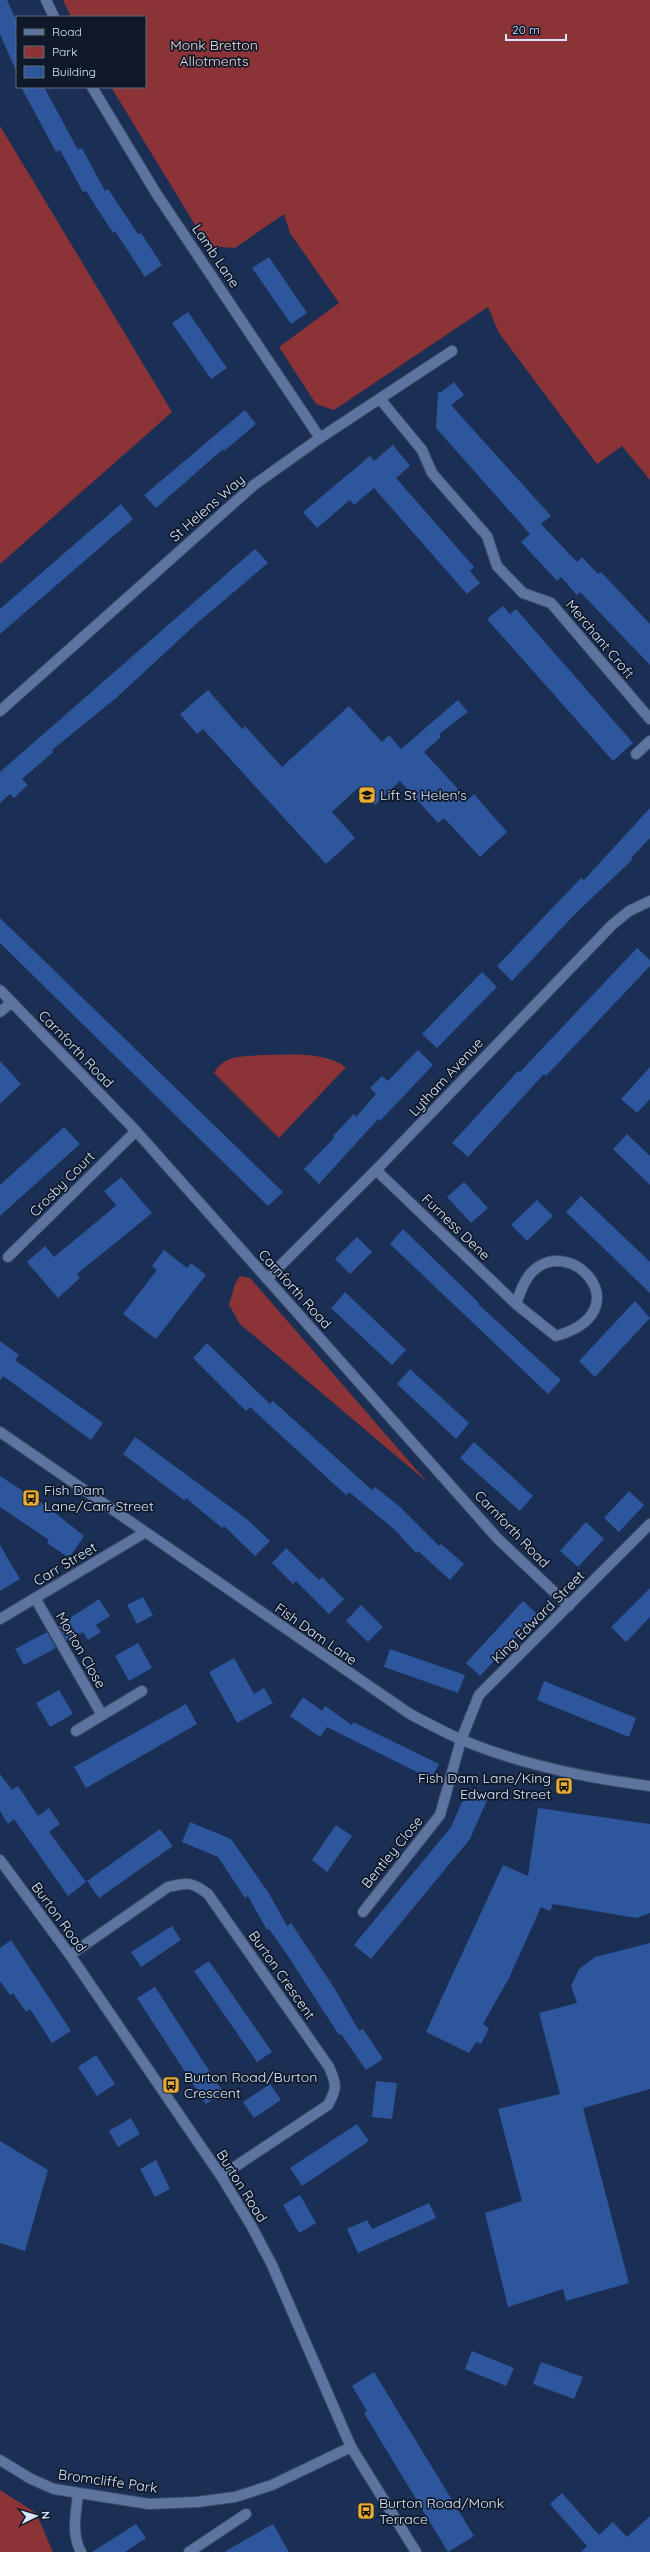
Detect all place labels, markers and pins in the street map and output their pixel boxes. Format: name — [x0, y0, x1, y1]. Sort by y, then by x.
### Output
school or university icon: Lift St Helen's — [357, 785, 377, 805]
place label: Lift St Helen's — [380, 786, 467, 804]
place label: Fish Dam Lane/Carr Street — [44, 1481, 154, 1515]
bus stop icon: Fish Dam Lane/Carr Street — [21, 1488, 41, 1508]
place label: Fish Dam Lane/King Edward Street — [418, 1769, 551, 1803]
bus stop icon: Fish Dam Lane/King Edward Street — [554, 1776, 574, 1796]
place label: Burton Road/Burton Crescent — [184, 2068, 317, 2102]
bus stop icon: Burton Road/Burton Crescent — [161, 2075, 181, 2095]
place label: Burton Road/Monk Terrace — [379, 2494, 504, 2528]
bus stop icon: Burton Road/Monk Terrace — [356, 2501, 376, 2521]

